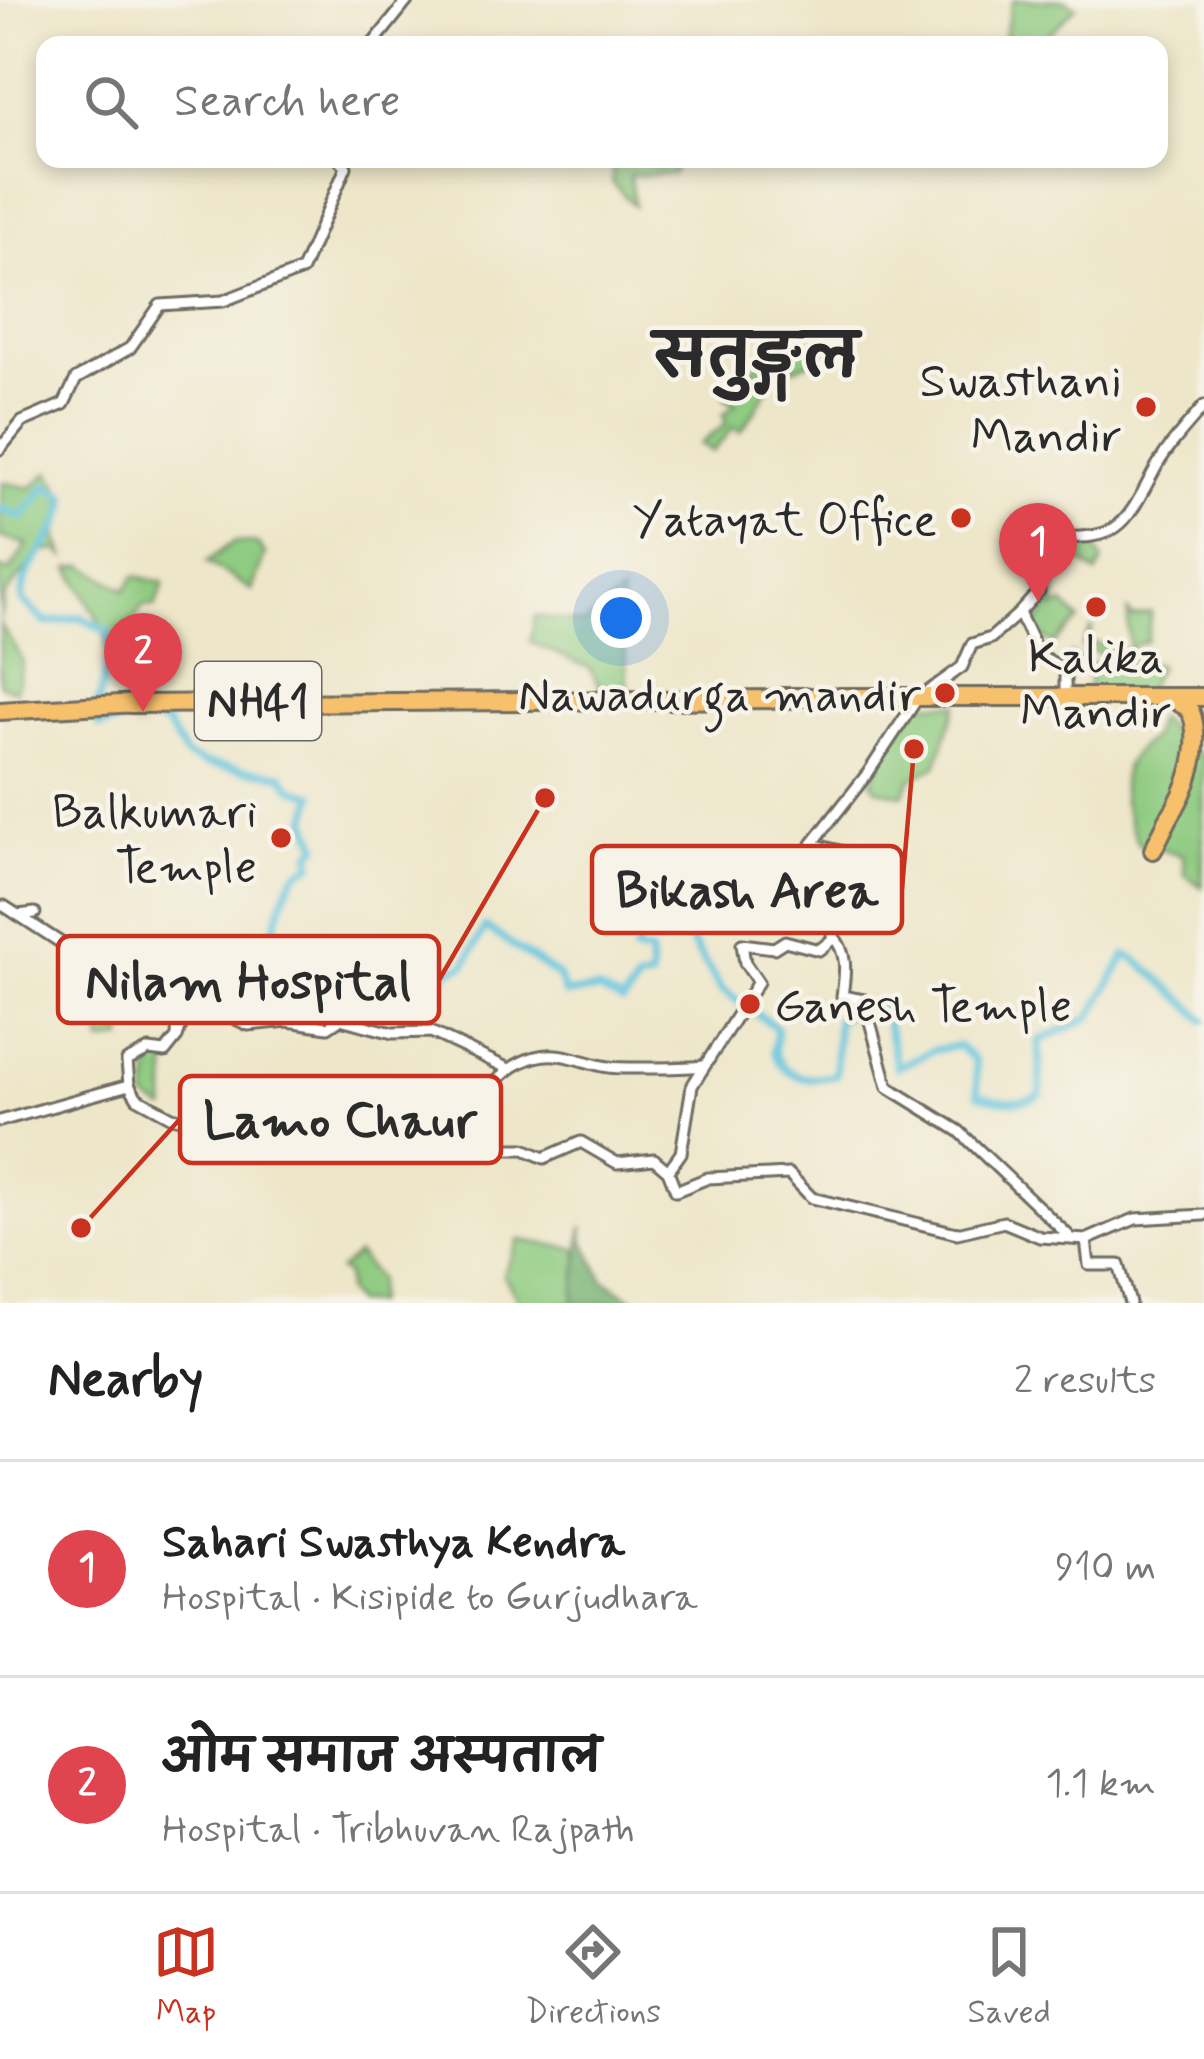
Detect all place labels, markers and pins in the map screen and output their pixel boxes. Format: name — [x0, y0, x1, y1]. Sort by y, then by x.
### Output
place label: Swasthani Mandir — [920, 351, 1122, 469]
marker: Swasthani Mandir — [1133, 394, 1159, 420]
place label: Yatayat Office — [632, 490, 937, 553]
pin: 1 — [999, 503, 1077, 602]
marker: Yatayat Office — [948, 505, 974, 531]
marker: Kalika Mandir — [1083, 594, 1109, 620]
pin: 2 — [104, 613, 182, 712]
place label: Kalika Mandir — [1020, 627, 1172, 745]
place label: Nawadurga mandir — [518, 665, 922, 733]
marker: Nawadurga mandir — [932, 680, 958, 706]
place label: Balkumari Temple — [52, 782, 257, 900]
marker: Balkumari Temple — [268, 825, 294, 851]
callout: Bikash Area — [592, 846, 902, 933]
callout: Nilam Hospital — [58, 936, 439, 1023]
place label: Ganesh Temple — [774, 976, 1072, 1039]
marker: Ganesh Temple — [737, 991, 763, 1017]
callout: Lamo Chaur — [180, 1076, 501, 1163]

